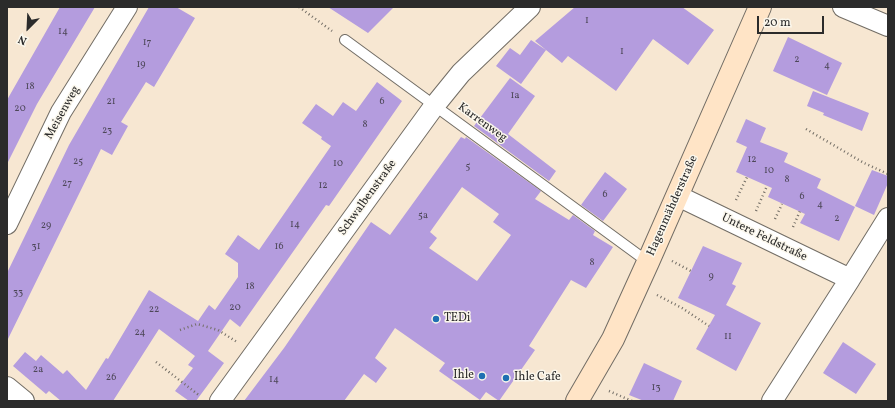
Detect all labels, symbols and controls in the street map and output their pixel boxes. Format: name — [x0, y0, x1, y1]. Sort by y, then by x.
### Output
north arrow — [8, 8, 48, 48]
scale bar — [759, 8, 826, 34]
house number: 1 — [585, 15, 589, 27]
text: 20 m — [764, 15, 791, 31]
house number: 14 — [58, 26, 68, 38]
text: N — [16, 31, 30, 48]
house number: 17 — [143, 37, 151, 49]
house number: 1 — [620, 46, 624, 58]
house number: 2 — [794, 54, 800, 66]
house number: 19 — [136, 59, 146, 71]
house number: 4 — [824, 60, 830, 72]
house number: 18 — [26, 81, 34, 93]
street label: Meisenweg — [42, 84, 84, 142]
house number: 1a — [511, 90, 519, 102]
house number: 21 — [106, 96, 116, 108]
house number: 6 — [379, 96, 385, 108]
street label: Karrenweg — [454, 100, 510, 146]
house number: 20 — [14, 103, 26, 115]
house number: 8 — [362, 119, 368, 131]
house number: 23 — [102, 125, 112, 137]
street label: Hagenmähderstraße — [644, 154, 702, 258]
house number: 12 — [747, 154, 757, 166]
house number: 25 — [73, 156, 83, 168]
street label: Schwalbenstraße — [336, 157, 400, 239]
house number: 10 — [333, 158, 343, 170]
house number: 5 — [466, 161, 470, 173]
house number: 10 — [764, 165, 774, 177]
house number: 8 — [784, 174, 790, 186]
house number: 27 — [62, 178, 72, 190]
house number: 12 — [318, 180, 328, 192]
house number: 6 — [602, 189, 608, 201]
house number: 6 — [799, 191, 805, 203]
house number: 4 — [817, 199, 823, 211]
house number: 5a — [418, 210, 428, 222]
street label: Untere Feldstraße — [719, 211, 809, 265]
house number: 2 — [834, 213, 840, 225]
house number: 14 — [290, 219, 300, 231]
house number: 29 — [41, 220, 51, 232]
house number: 31 — [31, 241, 41, 253]
house number: 16 — [275, 241, 283, 253]
house number: 8 — [589, 257, 595, 269]
house number: 9 — [708, 271, 714, 283]
house number: 18 — [246, 281, 254, 293]
house number: 33 — [13, 287, 23, 299]
house number: 20 — [229, 302, 241, 314]
house number: 22 — [149, 304, 159, 316]
place label: TEDi — [444, 312, 470, 326]
marker: TEDi — [431, 314, 441, 324]
house number: 24 — [134, 327, 146, 339]
house number: 11 — [724, 331, 732, 343]
house number: 2a — [33, 364, 43, 376]
place label: Ihle — [453, 369, 474, 383]
marker: Ihle — [477, 371, 487, 381]
place label: Ihle Cafe — [514, 371, 561, 385]
house number: 26 — [106, 372, 116, 384]
marker: Ihle Cafe — [501, 373, 511, 383]
house number: 14 — [269, 374, 279, 386]
house number: 13 — [651, 382, 661, 394]

